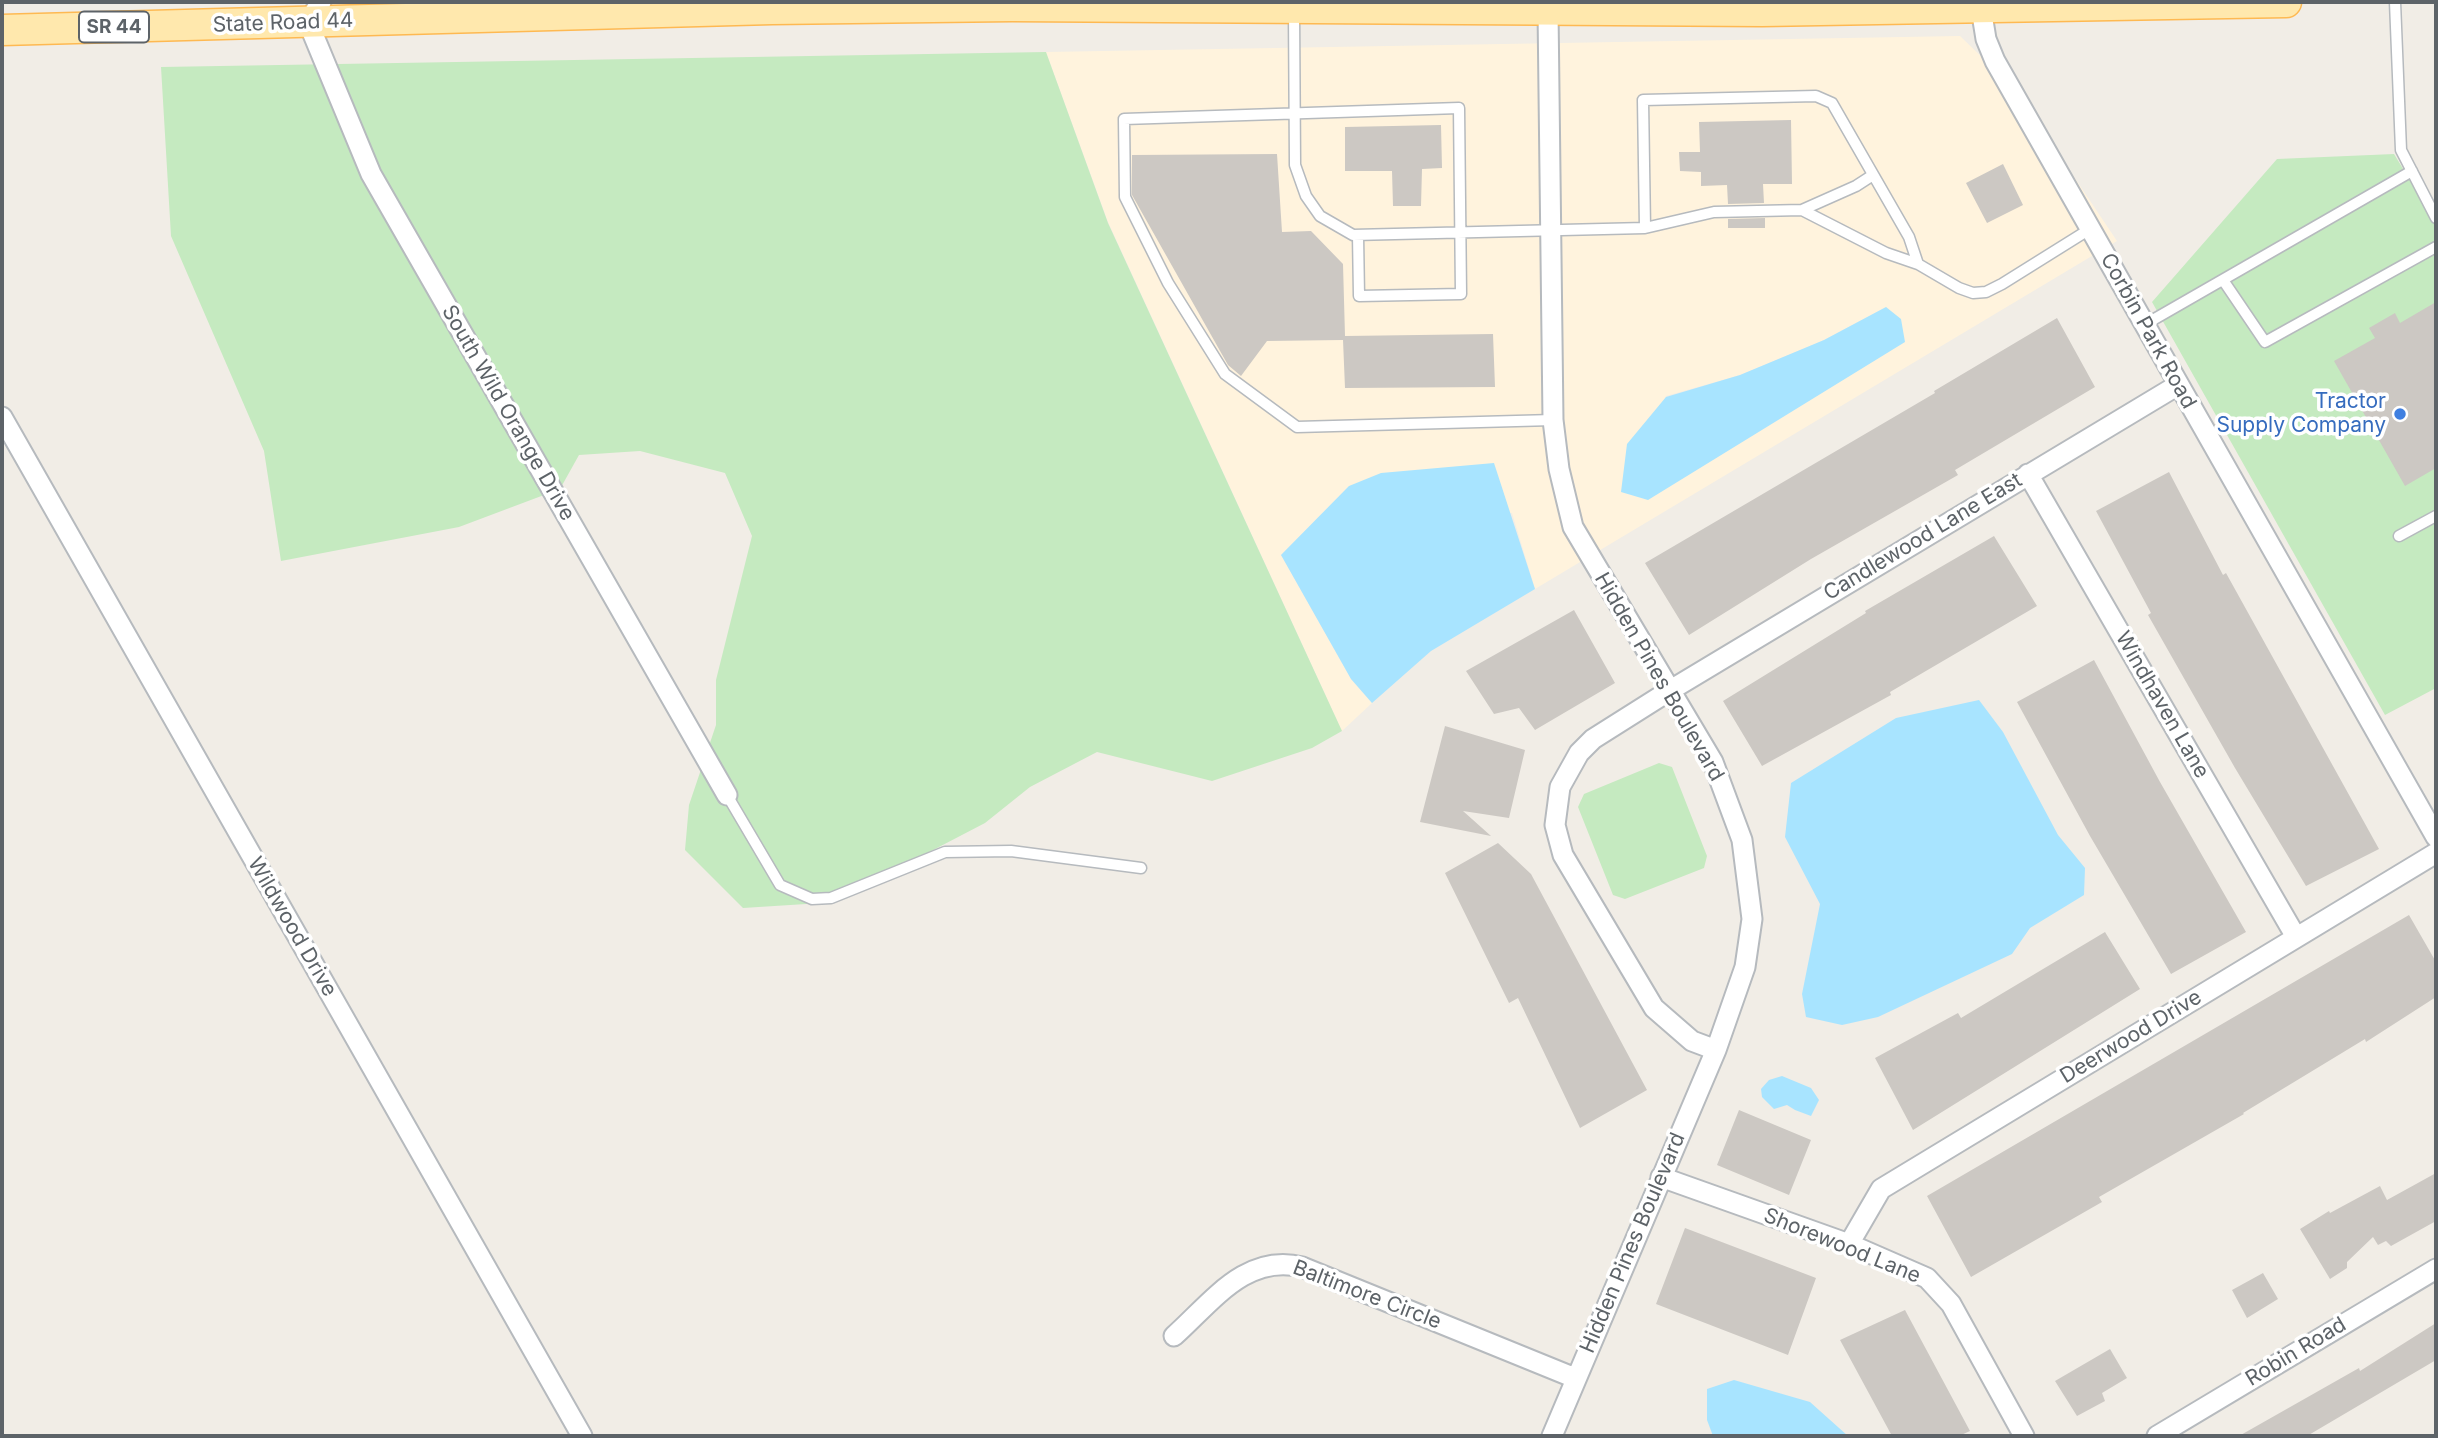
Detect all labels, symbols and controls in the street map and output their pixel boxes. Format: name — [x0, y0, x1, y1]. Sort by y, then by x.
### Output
street label: State Road 44 — [212, 8, 354, 38]
road number: SR 44 — [79, 12, 149, 42]
street label: Corbin Park Road — [2095, 249, 2201, 413]
street label: South Wild Orange Drive — [436, 301, 580, 525]
place label: Tractor Supply Company — [2216, 389, 2386, 439]
marker: Tractor Supply Company — [2392, 406, 2408, 422]
street label: Candlewood Lane East — [1819, 468, 2027, 606]
street label: Hidden Pines Boulevard — [1589, 568, 1729, 786]
street label: Windhaven Lane — [2110, 627, 2214, 783]
street label: Wildwood Drive — [242, 853, 342, 1001]
street label: Deerwood Drive — [2056, 985, 2206, 1089]
street label: Hidden Pines Boulevard — [1575, 1129, 1691, 1357]
street label: Shorewood Lane — [1760, 1203, 1924, 1289]
street label: Baltimore Circle — [1289, 1255, 1445, 1335]
street label: Robin Road — [2241, 1312, 2351, 1392]

